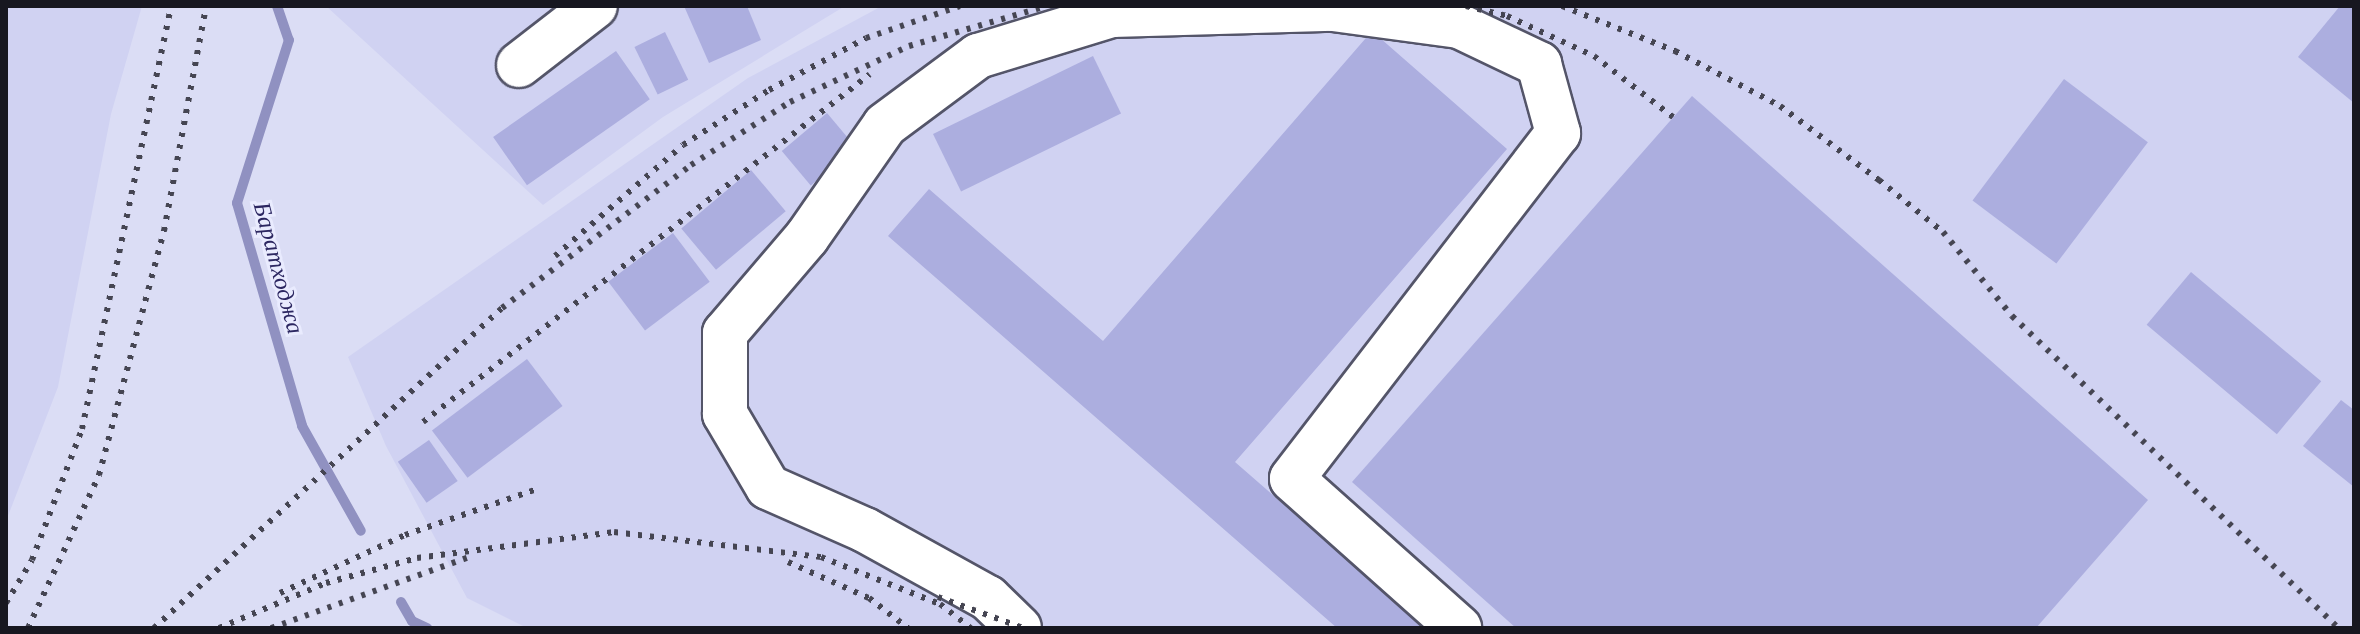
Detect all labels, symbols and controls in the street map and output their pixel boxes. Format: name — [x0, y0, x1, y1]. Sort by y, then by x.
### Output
water label: Баратходжа — [247, 199, 309, 337]

